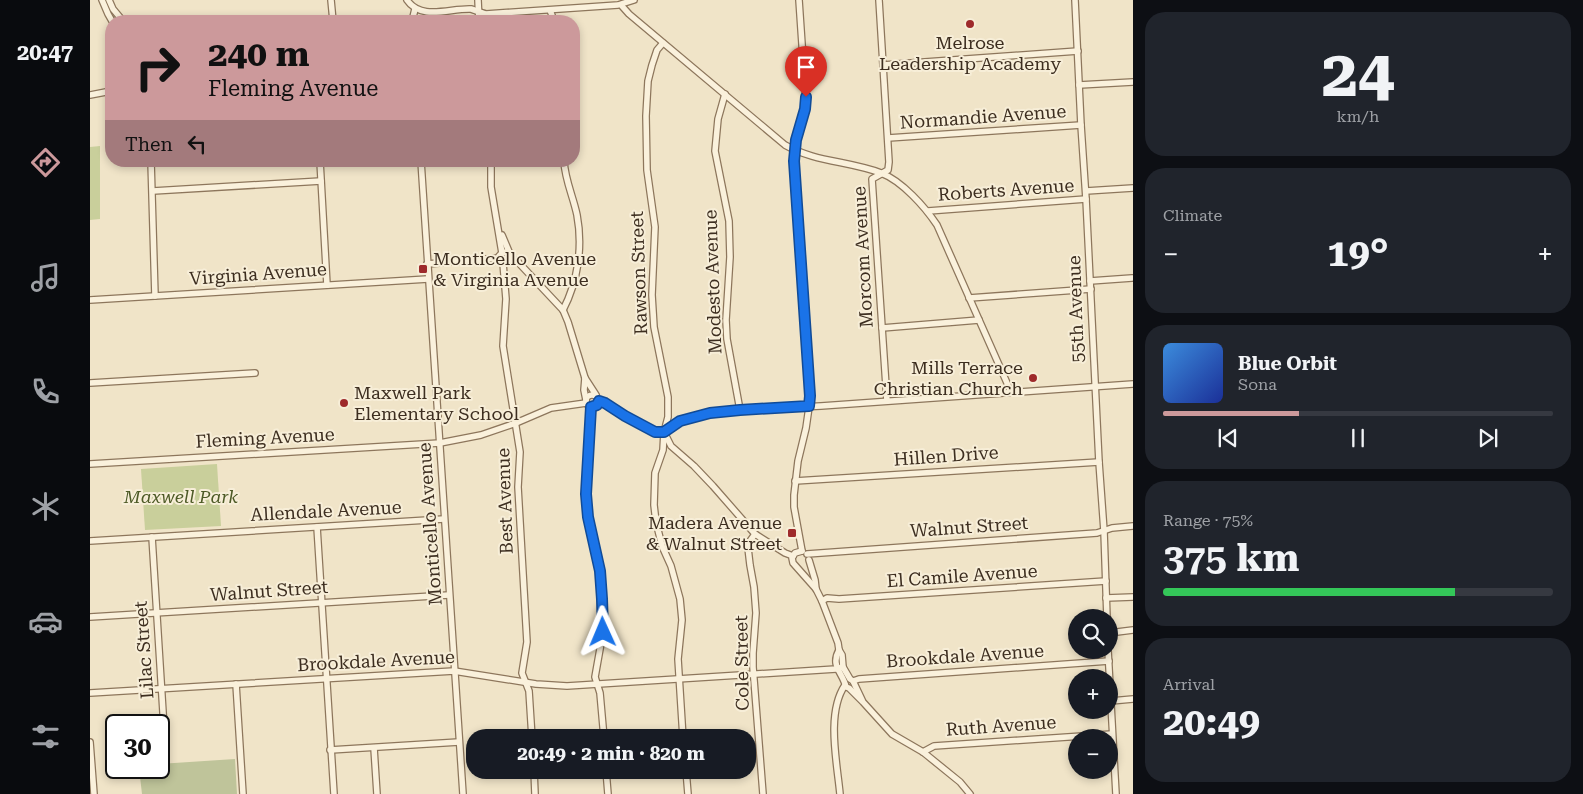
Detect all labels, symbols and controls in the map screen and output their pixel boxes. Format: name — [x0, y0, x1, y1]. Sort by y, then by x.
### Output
marker: Melrose Leadership Academy — [964, 18, 976, 30]
place label: Melrose Leadership Academy — [879, 32, 1061, 74]
text: 240 m — [208, 34, 309, 75]
icon: right — [125, 35, 190, 100]
text: 24 — [1322, 36, 1394, 112]
text: 20:47 — [17, 40, 73, 65]
pin — [785, 46, 827, 97]
icon: arrive — [792, 53, 820, 81]
text: Fleming Avenue — [208, 76, 378, 101]
street label: Normandie Avenue — [899, 100, 1067, 133]
text: km/h — [1337, 107, 1379, 126]
icon: left — [183, 130, 211, 158]
text: Then — [125, 133, 173, 156]
icon: directions — [28, 145, 63, 180]
street label: Roberts Avenue — [937, 174, 1075, 205]
street label: Morcom Avenue — [848, 186, 877, 328]
text: Climate — [1163, 206, 1222, 225]
street label: Modesto Avenue — [699, 209, 726, 355]
street label: Rawson Street — [626, 210, 651, 335]
text: 19° — [1327, 231, 1389, 275]
text: − — [1163, 238, 1179, 271]
text: + — [1537, 238, 1553, 271]
place label: Monticello Avenue & Virginia Avenue — [433, 248, 596, 290]
street label: 55th Avenue — [1063, 255, 1088, 363]
street label: Virginia Avenue — [189, 258, 327, 289]
icon: music — [28, 260, 63, 295]
marker: Monticello Avenue & Virginia Avenue — [417, 263, 429, 275]
text: Blue Orbit — [1238, 352, 1337, 375]
place label: Mills Terrace Christian Church — [874, 357, 1023, 399]
marker: Mills Terrace Christian Church — [1027, 372, 1039, 384]
icon: phone — [28, 374, 63, 409]
text: Sona — [1238, 375, 1277, 394]
place label: Maxwell Park Elementary School — [354, 382, 519, 424]
marker: Maxwell Park Elementary School — [338, 397, 350, 409]
street label: Fleming Avenue — [195, 423, 335, 452]
icon: previous — [1214, 424, 1242, 452]
icon: pause — [1344, 424, 1372, 452]
icon: next — [1474, 424, 1502, 452]
street label: Hillen Drive — [893, 441, 999, 470]
street label: Monticello Avenue — [413, 442, 446, 606]
street label: Best Avenue — [492, 447, 517, 555]
park label: Maxwell Park — [123, 486, 238, 507]
icon: climate — [28, 489, 63, 524]
street label: Allendale Avenue — [250, 496, 402, 525]
text: Range · 75% — [1163, 511, 1253, 530]
place label: Madera Avenue & Walnut Street — [646, 512, 782, 554]
street label: Walnut Street — [909, 512, 1029, 541]
marker: Madera Avenue & Walnut Street — [786, 527, 798, 539]
text: 375 km — [1163, 536, 1299, 580]
street label: El Camile Avenue — [886, 560, 1038, 591]
street label: Walnut Street — [209, 576, 329, 605]
street label: Lilac Street — [130, 600, 157, 700]
icon: car — [28, 604, 63, 639]
position arrow — [576, 605, 628, 657]
map controls — [1068, 609, 1118, 779]
button: search — [1068, 609, 1118, 659]
street label: Cole Street — [730, 615, 753, 711]
street label: Brookdale Avenue — [885, 640, 1045, 671]
street label: Brookdale Avenue — [297, 646, 456, 675]
button: + — [1068, 669, 1118, 719]
text: Arrival — [1163, 675, 1215, 694]
text: 20:49 — [1163, 700, 1260, 744]
street label: Ruth Avenue — [945, 711, 1057, 740]
speed limit sign: 30 — [105, 714, 170, 779]
icon: filters — [28, 719, 63, 754]
button: − — [1068, 729, 1118, 779]
text: 20:49 · 2 min · 820 m — [517, 742, 705, 765]

